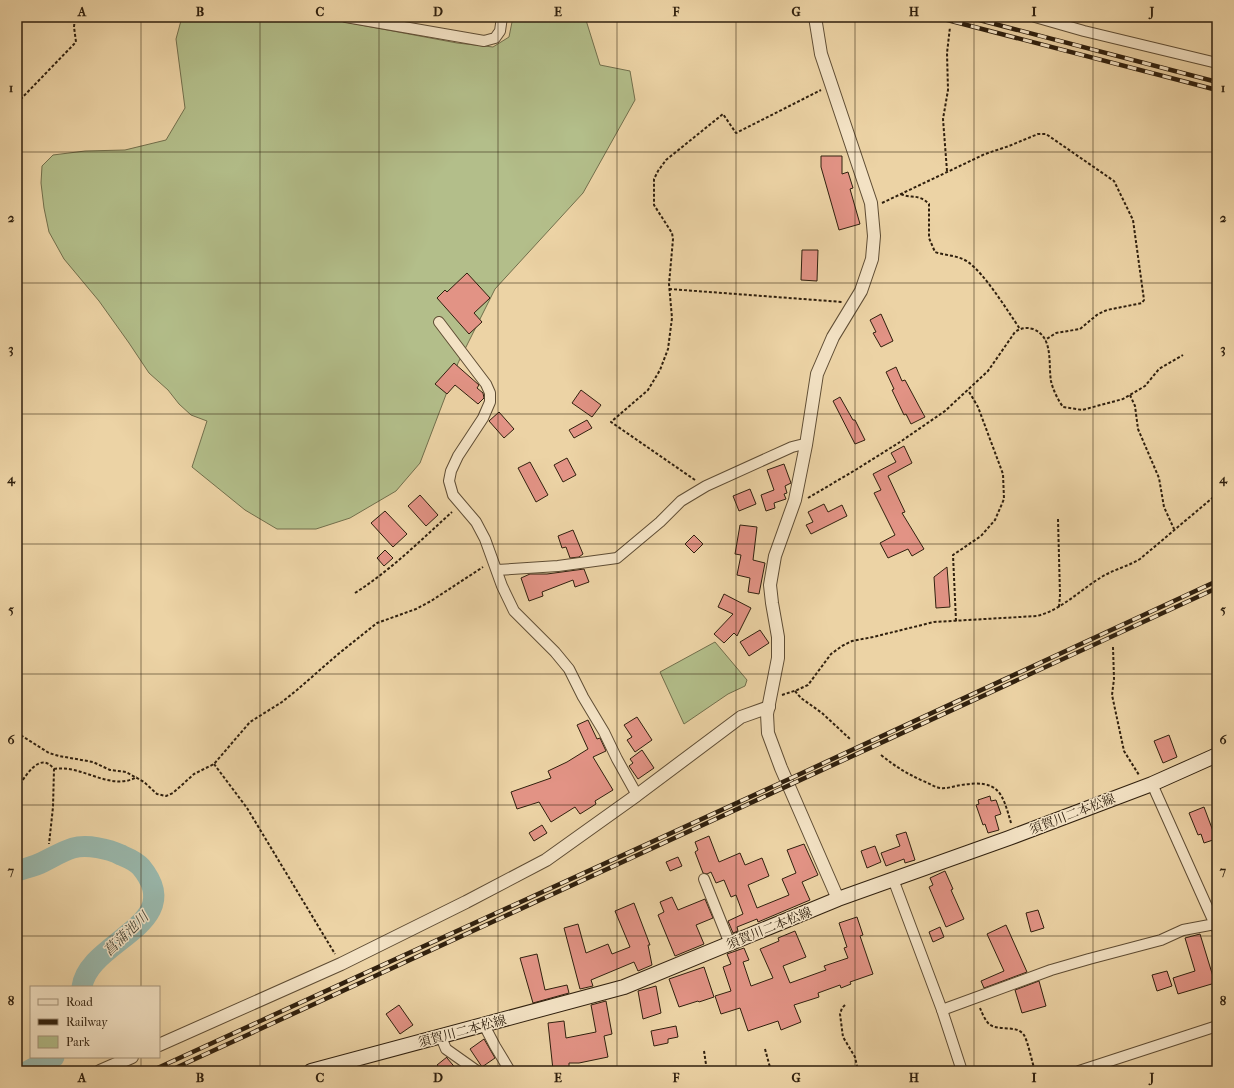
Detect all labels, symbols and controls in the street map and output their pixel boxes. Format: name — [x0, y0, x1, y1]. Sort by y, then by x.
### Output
text: A — [77, 4, 87, 19]
text: B — [196, 4, 205, 19]
text: C — [316, 4, 325, 19]
text: D — [433, 4, 443, 19]
text: E — [554, 4, 562, 19]
text: F — [672, 4, 680, 19]
text: G — [791, 4, 801, 19]
text: H — [909, 4, 920, 19]
text: I — [1031, 4, 1037, 19]
text: J — [1148, 4, 1155, 20]
text: 1 — [9, 80, 14, 95]
text: 1 — [1221, 80, 1226, 95]
text: 2 — [8, 210, 15, 225]
text: 2 — [1220, 210, 1227, 225]
text: 3 — [8, 341, 14, 357]
text: 3 — [1220, 341, 1226, 357]
text: 4 — [6, 471, 16, 487]
text: 4 — [1218, 471, 1228, 487]
text: 5 — [8, 602, 14, 617]
text: 5 — [1220, 602, 1226, 617]
text: 6 — [7, 732, 15, 747]
text: 6 — [1219, 732, 1227, 747]
street label: 須賀川二本松線 — [1027, 791, 1117, 837]
text: 7 — [7, 863, 15, 878]
text: 7 — [1219, 863, 1227, 878]
street label: 須賀川二本松線 — [724, 904, 814, 952]
water label: 菖蒲池川 — [100, 907, 153, 960]
legend — [30, 986, 160, 1058]
text: 8 — [8, 993, 15, 1008]
text: 8 — [1220, 993, 1227, 1008]
text: Road — [66, 995, 93, 1009]
street label: 須賀川二本松線 — [416, 1012, 508, 1050]
text: Railway — [66, 1015, 108, 1029]
text: Park — [66, 1035, 91, 1049]
text: A — [77, 1070, 87, 1085]
text: B — [196, 1070, 205, 1085]
text: C — [316, 1070, 325, 1085]
text: D — [433, 1070, 443, 1085]
text: E — [554, 1070, 562, 1085]
text: F — [672, 1070, 680, 1085]
text: G — [791, 1070, 801, 1085]
text: H — [909, 1070, 920, 1085]
text: I — [1031, 1070, 1037, 1085]
text: J — [1148, 1070, 1155, 1086]

